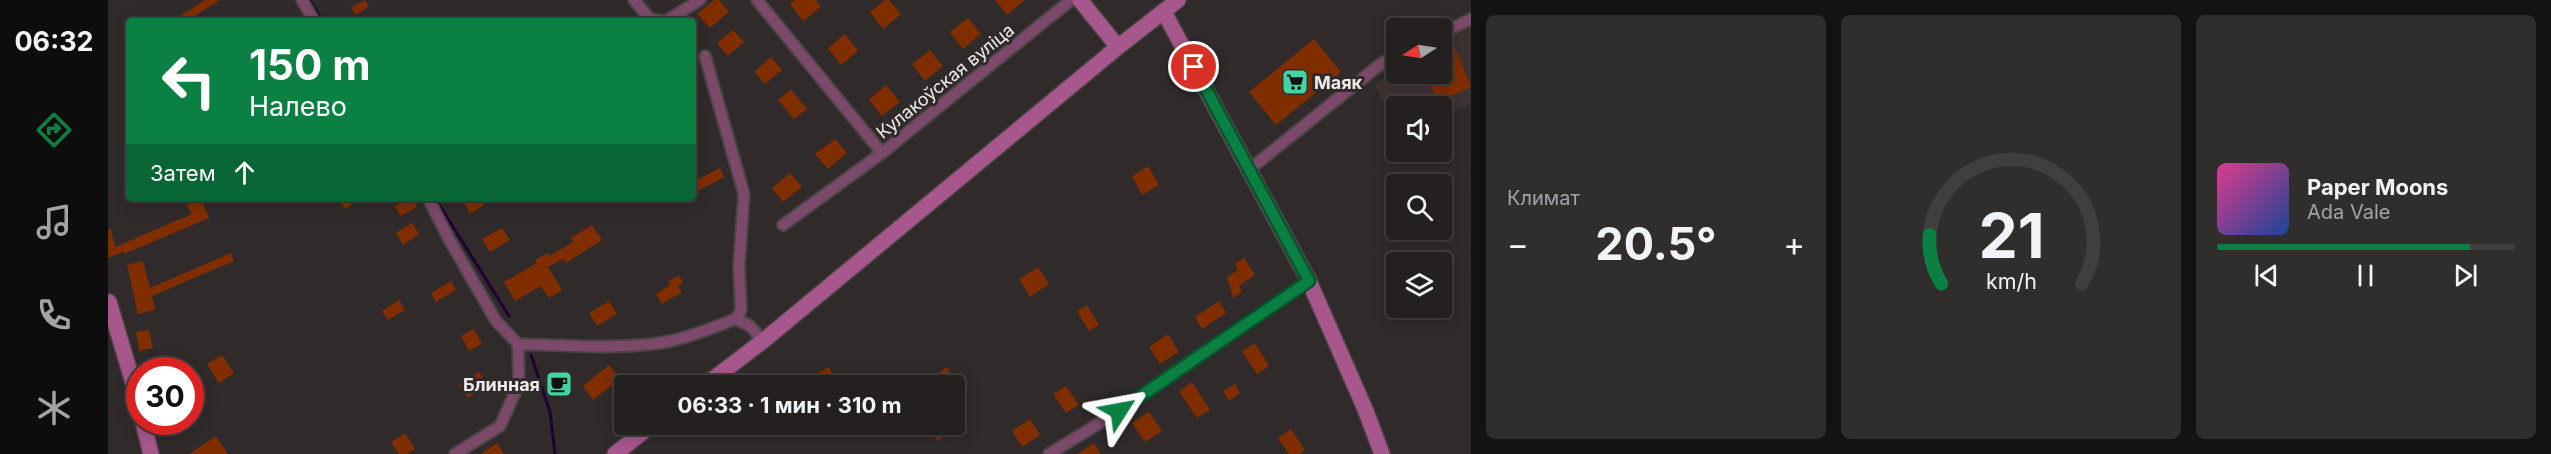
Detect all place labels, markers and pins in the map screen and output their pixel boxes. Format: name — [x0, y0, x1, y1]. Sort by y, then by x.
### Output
pin — [1168, 41, 1219, 92]
supermarket icon: Маяк — [1280, 67, 1310, 97]
place label: Маяк — [1314, 72, 1363, 93]
cafe icon: Блинная — [544, 369, 574, 399]
place label: Блинная — [463, 374, 540, 395]

